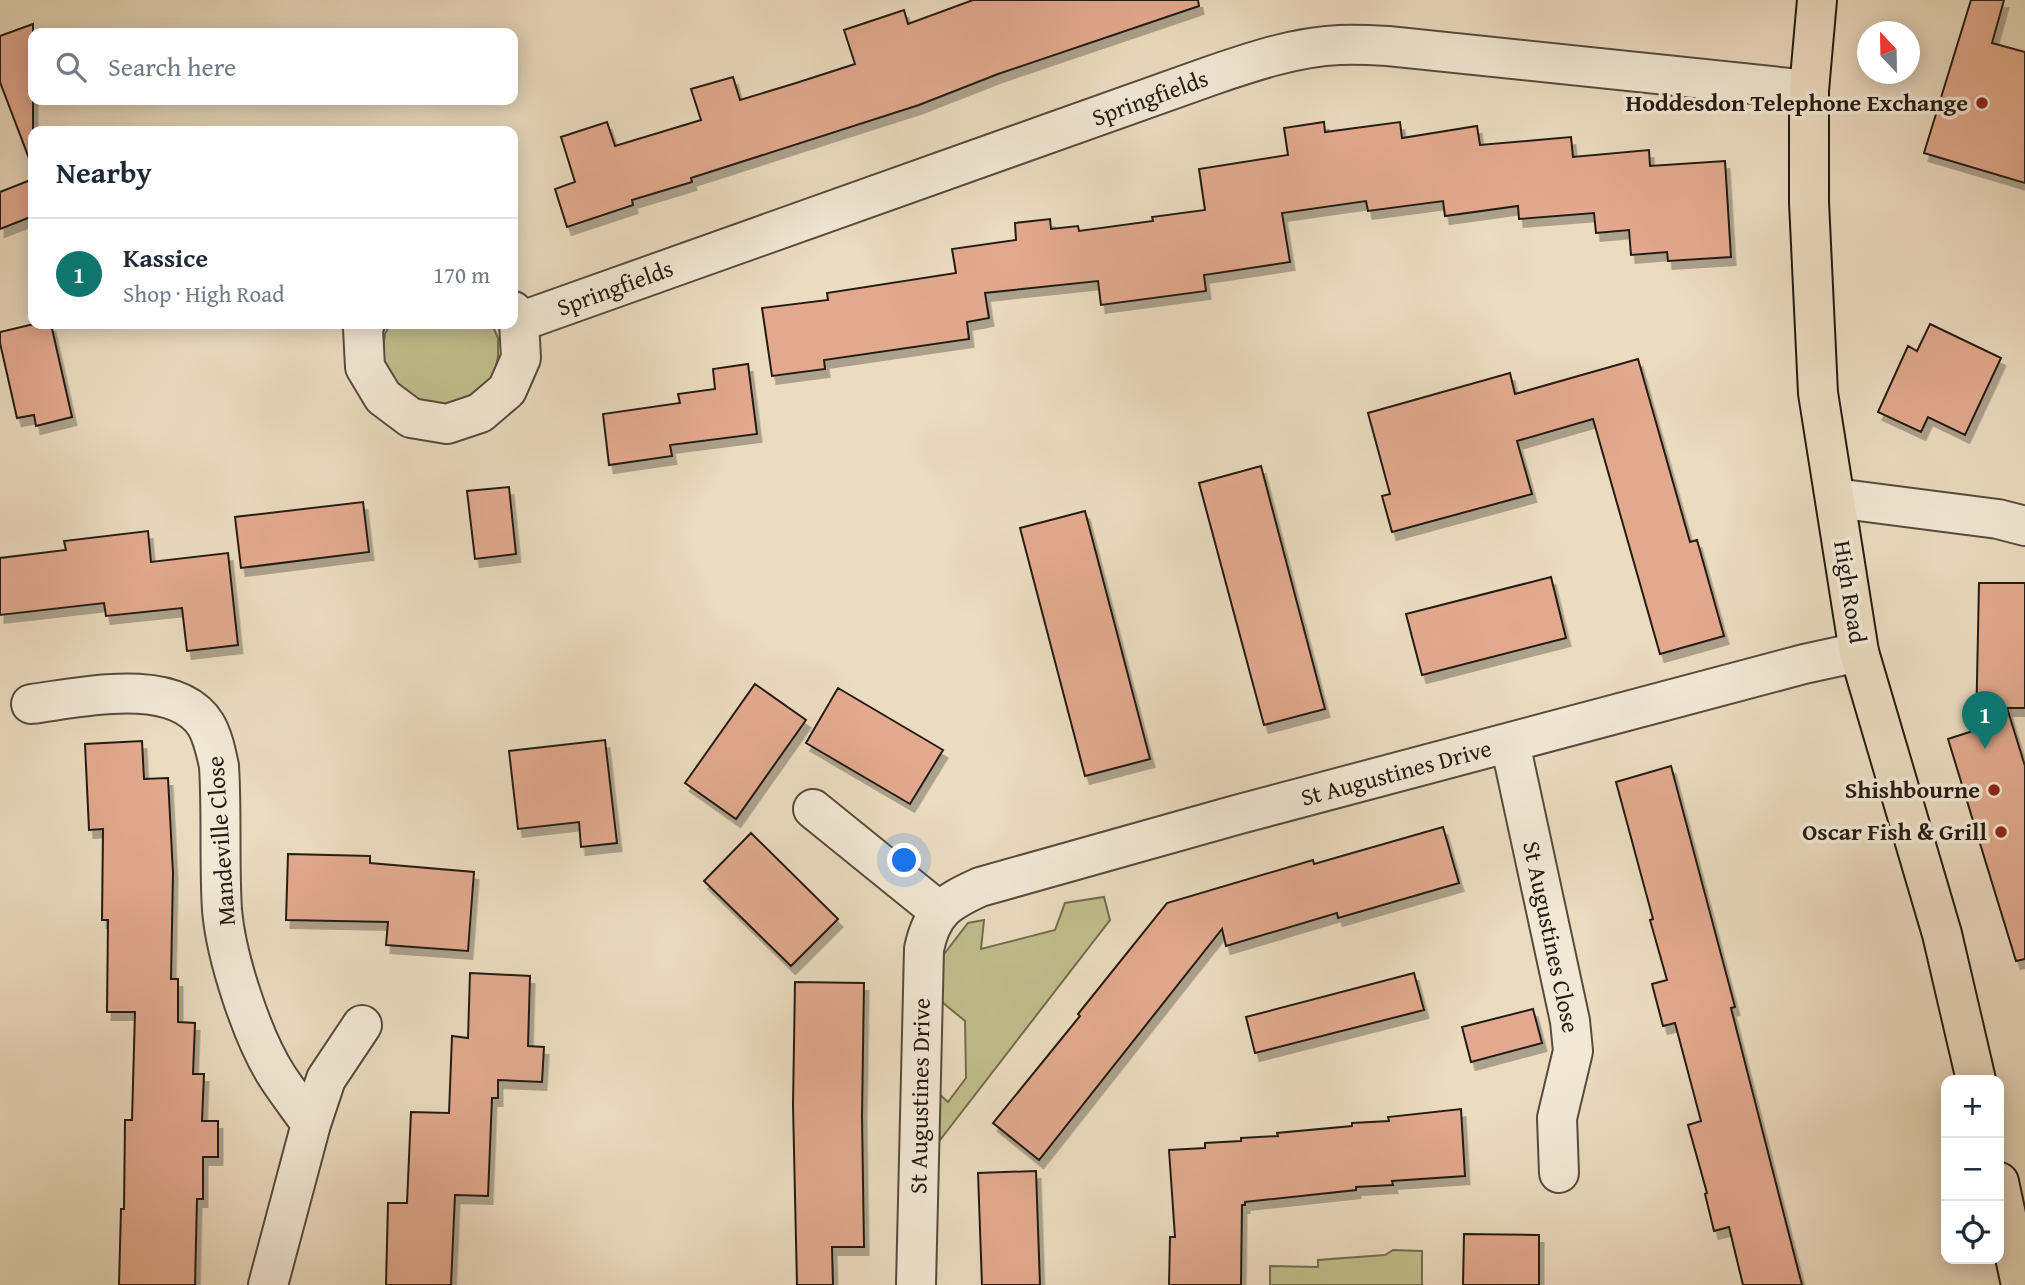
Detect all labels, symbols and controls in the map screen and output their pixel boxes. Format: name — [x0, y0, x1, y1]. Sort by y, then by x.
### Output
north arrow — [1857, 21, 1920, 84]
search box — [28, 28, 518, 105]
text: Search here — [108, 47, 236, 86]
icon: search — [52, 48, 90, 86]
street label: Springfields — [1087, 60, 1213, 135]
place label: Hoddesdon Telephone Exchange — [1626, 85, 1968, 120]
marker: Hoddesdon Telephone Exchange — [1974, 95, 1990, 111]
text: Nearby — [56, 150, 152, 194]
text: Kassice — [123, 238, 208, 277]
street label: Springfields — [552, 250, 678, 325]
text: 1 — [73, 258, 85, 291]
text: 170 m — [433, 258, 490, 291]
text: Shop · High Road — [123, 277, 285, 310]
street label: High Road — [1825, 538, 1876, 646]
pin: 1 — [1962, 691, 2008, 749]
street label: St Augustines Drive — [1297, 730, 1495, 815]
street label: Mandeville Close — [197, 755, 244, 927]
place label: Shishbourne — [1845, 772, 1980, 807]
marker: Shishbourne — [1986, 782, 2002, 798]
place label: Oscar Fish & Grill — [1802, 814, 1988, 849]
marker: Oscar Fish & Grill — [1993, 824, 2009, 840]
street label: St Augustines Close — [1514, 838, 1589, 1036]
your location — [887, 843, 921, 877]
street label: St Augustines Drive — [900, 998, 939, 1194]
map controls — [1941, 1075, 2004, 1264]
button: + — [1941, 1075, 2004, 1138]
button: − — [1941, 1138, 2004, 1201]
button: locate — [1941, 1201, 2004, 1264]

